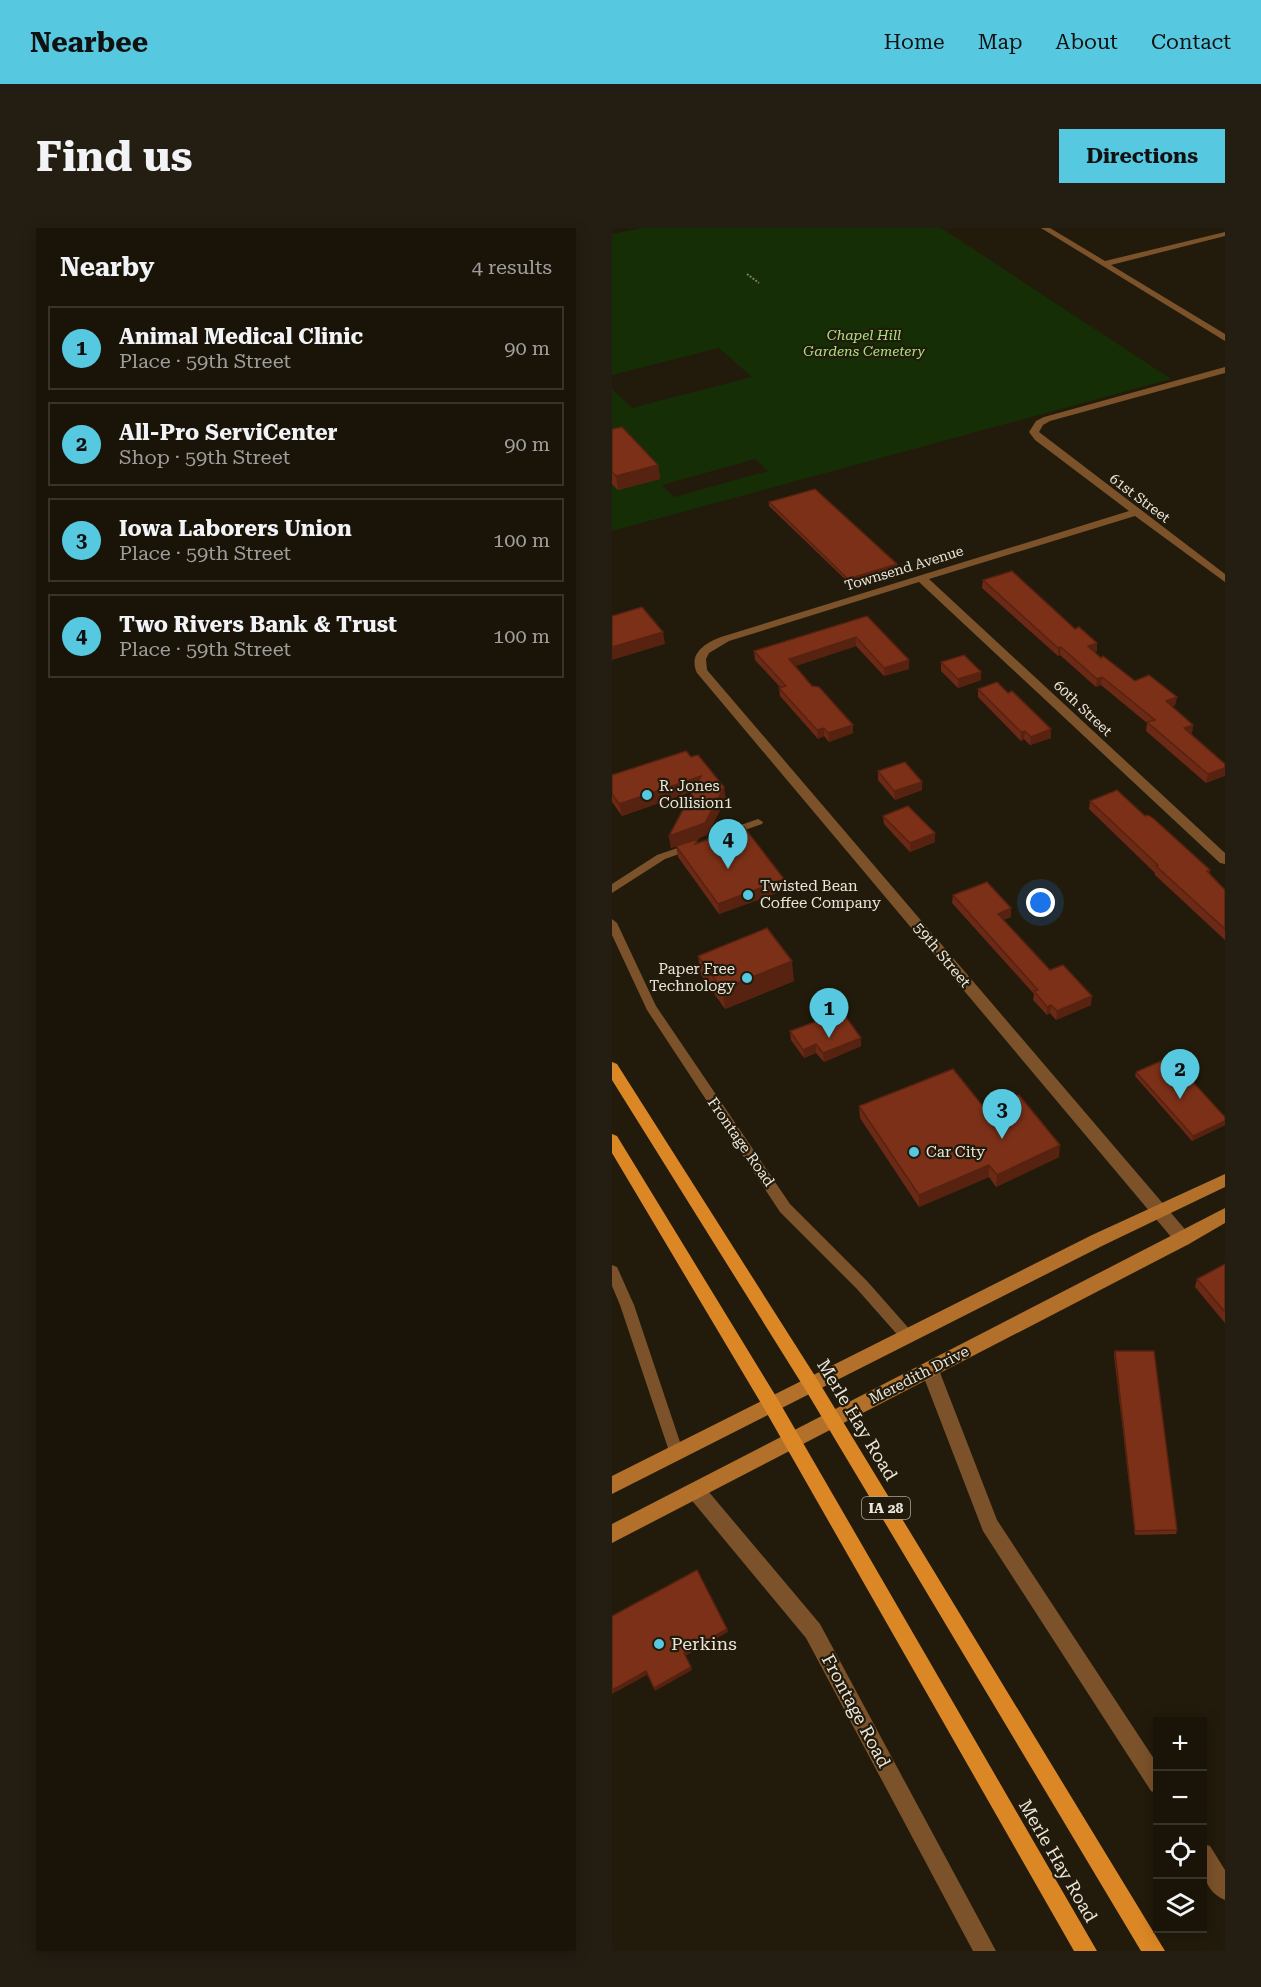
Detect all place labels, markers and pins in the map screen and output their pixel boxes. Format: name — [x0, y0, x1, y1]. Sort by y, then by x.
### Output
place label: R. Jones Collision1 — [659, 777, 732, 812]
marker: R. Jones Collision1 — [640, 788, 654, 802]
pin: 4 — [708, 820, 748, 869]
place label: Twisted Bean Coffee Company — [760, 877, 881, 912]
marker: Twisted Bean Coffee Company — [741, 888, 755, 902]
place label: Paper Free Technology — [649, 960, 735, 995]
marker: Paper Free Technology — [740, 971, 754, 985]
pin: 1 — [810, 988, 848, 1038]
pin: 2 — [1160, 1050, 1200, 1099]
pin: 3 — [982, 1090, 1022, 1139]
place label: Car City — [926, 1143, 985, 1161]
marker: Car City — [907, 1145, 921, 1159]
place label: Perkins — [671, 1633, 737, 1654]
marker: Perkins — [652, 1637, 666, 1651]

